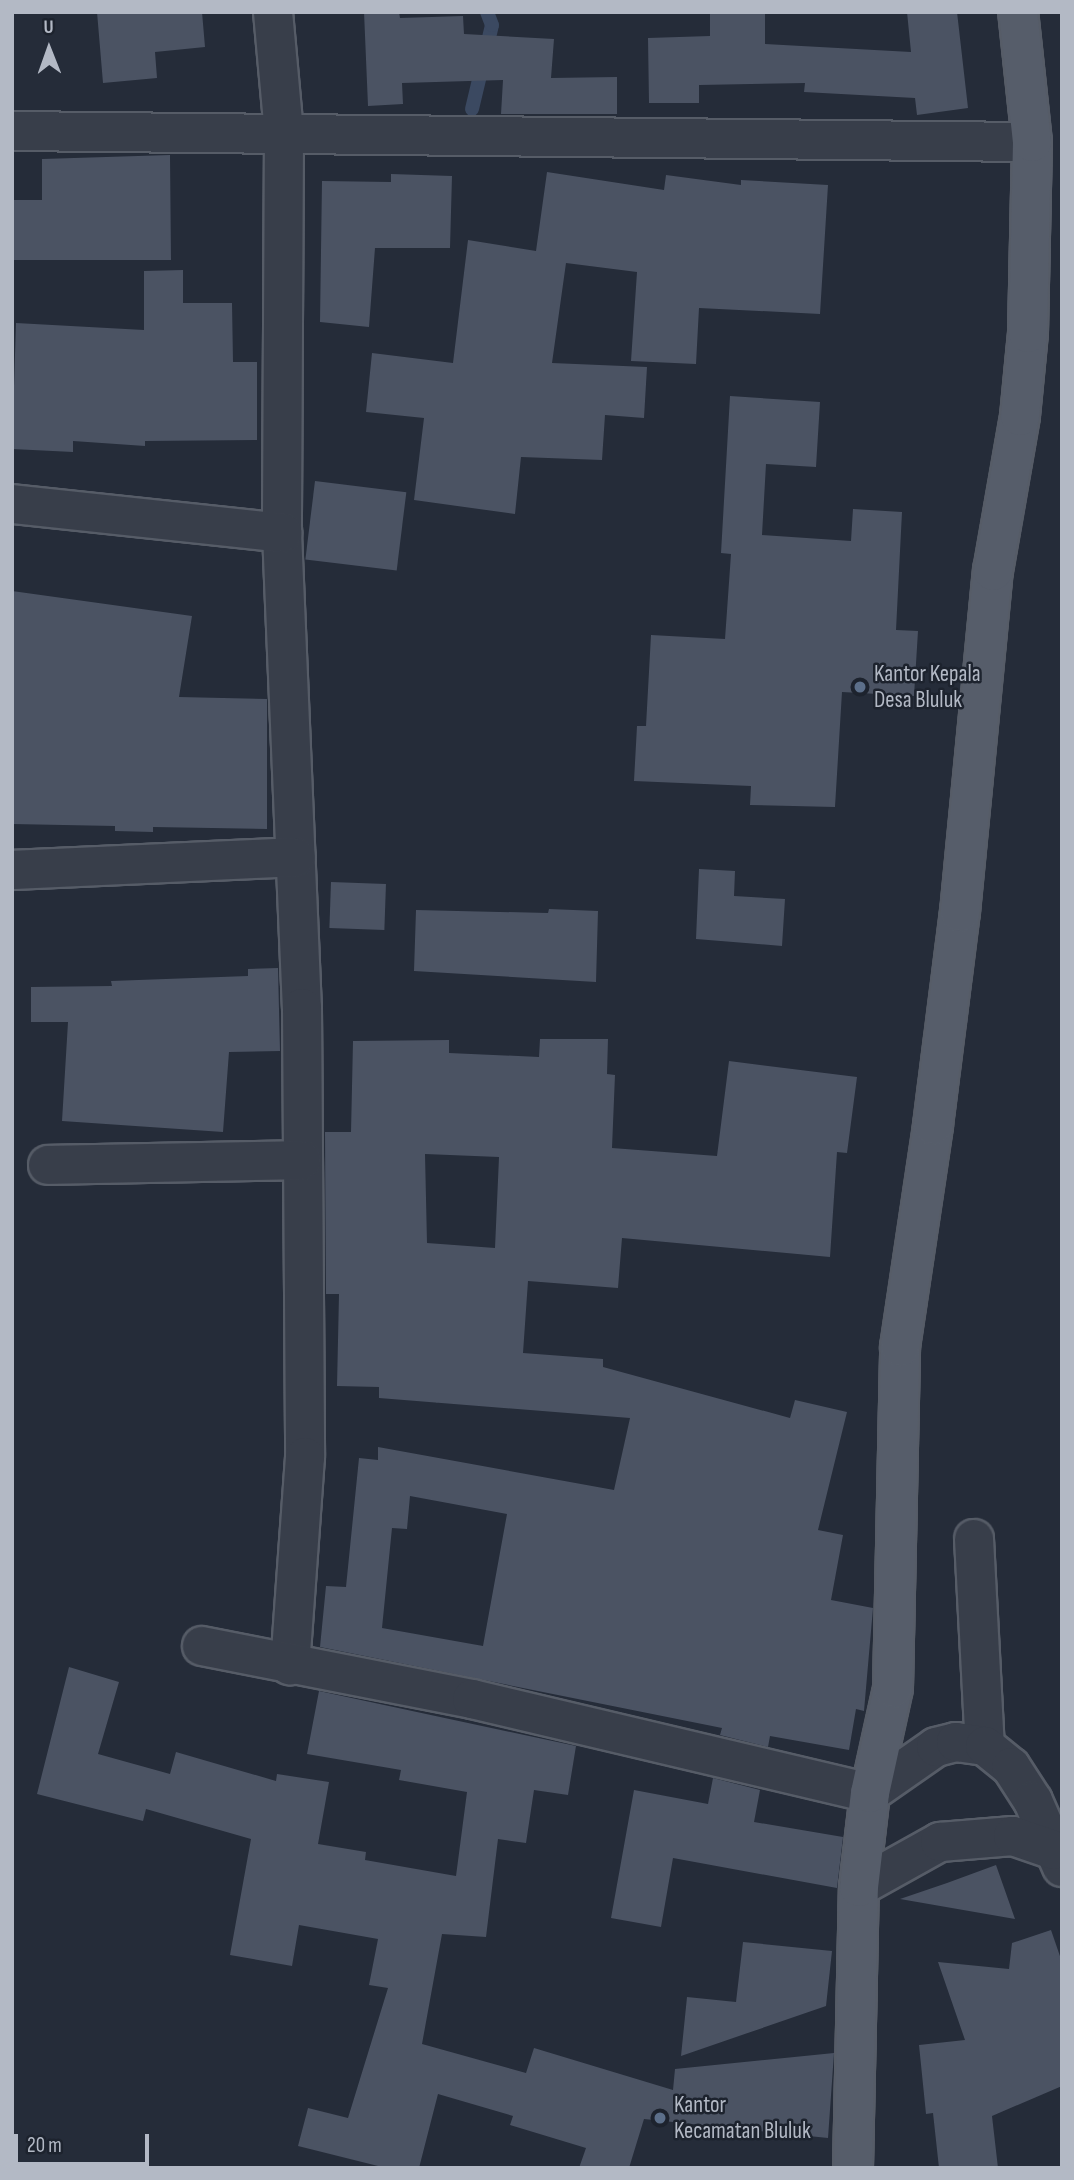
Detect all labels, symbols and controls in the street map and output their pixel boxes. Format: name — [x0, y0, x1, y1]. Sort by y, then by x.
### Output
north arrow — [14, 14, 84, 84]
text: U — [43, 16, 54, 39]
place label: Kantor Kepala Desa Bluluk — [874, 660, 981, 714]
marker: Kantor Kepala Desa Bluluk — [852, 679, 868, 695]
place label: Kantor Kecamatan Bluluk — [674, 2091, 811, 2145]
marker: Kantor Kecamatan Bluluk — [652, 2110, 668, 2126]
scale bar — [18, 2120, 152, 2164]
text: 20 m — [27, 2133, 62, 2158]

